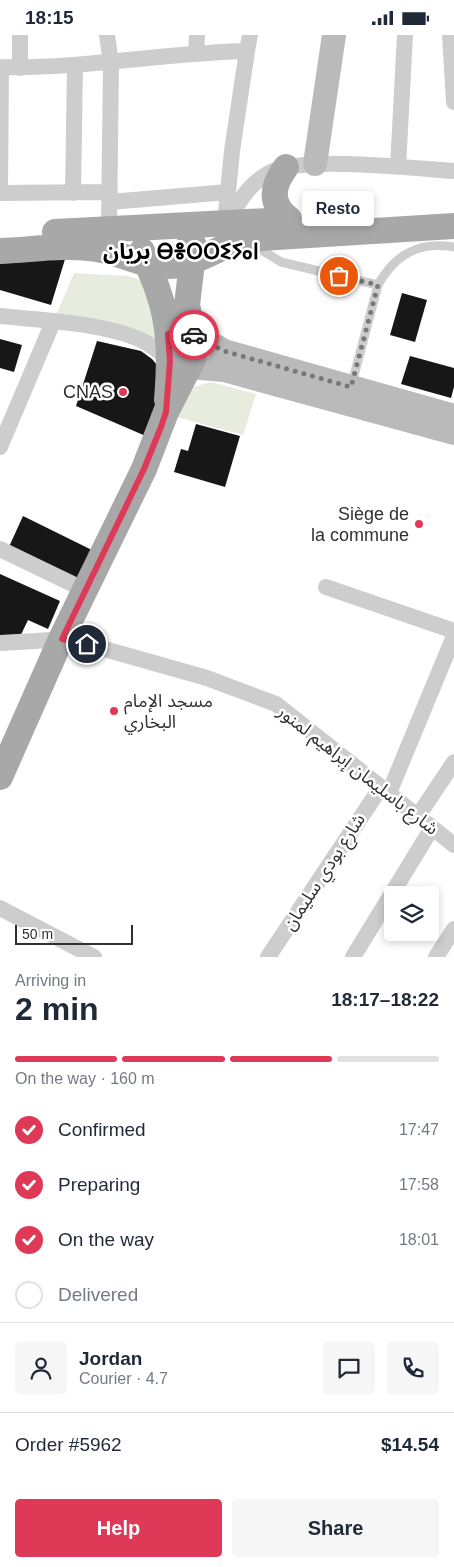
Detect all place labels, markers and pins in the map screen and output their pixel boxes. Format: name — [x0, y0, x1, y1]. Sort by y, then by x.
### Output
callout: Resto — [303, 191, 375, 226]
pin — [318, 255, 360, 297]
place label: CNAS — [63, 382, 113, 402]
marker: CNAS — [117, 386, 129, 398]
place label: Siège de la commune — [311, 504, 409, 545]
marker: Siège de la commune — [413, 518, 425, 530]
pin — [66, 623, 108, 665]
place label: مسجد الإمام البخاري — [124, 691, 213, 735]
marker: مسجد الإمام البخاري — [108, 705, 120, 717]

